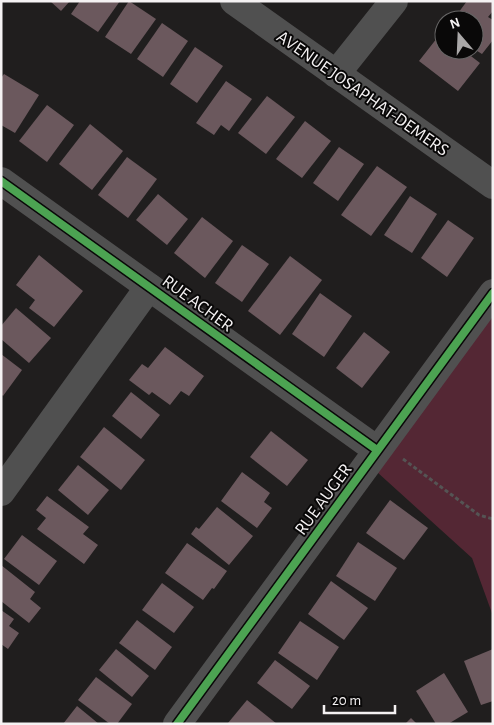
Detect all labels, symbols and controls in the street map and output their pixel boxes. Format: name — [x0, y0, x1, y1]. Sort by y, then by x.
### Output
north arrow — [434, 10, 484, 60]
text: N — [448, 15, 462, 32]
street label: AVENUE JOSAPHAT-DEMERS — [273, 28, 452, 160]
street label: RUE ACHER — [159, 272, 236, 335]
street label: RUE AUGER — [292, 461, 356, 539]
scale bar — [324, 682, 395, 714]
text: 20 m — [332, 693, 361, 708]

